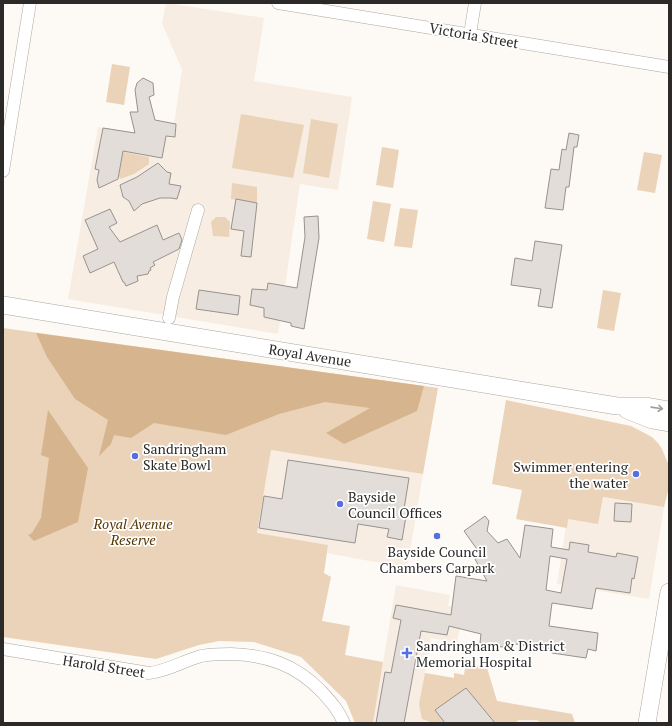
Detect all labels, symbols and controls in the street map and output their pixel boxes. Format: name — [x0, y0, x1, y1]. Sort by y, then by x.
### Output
street label: Victoria Street — [428, 18, 521, 52]
street label: Royal Avenue — [267, 339, 353, 371]
one-way arrow — [650, 404, 663, 412]
place label: Sandringham Skate Bowl — [143, 439, 226, 474]
marker: Sandringham Skate Bowl — [130, 451, 140, 461]
place label: Swimmer entering the water — [513, 457, 629, 492]
marker: Swimmer entering the water — [631, 469, 641, 479]
place label: Bayside Council Offices — [348, 487, 442, 522]
marker: Bayside Council Offices — [335, 499, 345, 509]
park label: Royal Avenue Reserve — [92, 514, 173, 549]
marker: Bayside Council Chambers Carpark — [432, 531, 442, 541]
place label: Bayside Council Chambers Carpark — [380, 542, 495, 577]
place label: Sandringham & District Memorial Hospital — [416, 636, 566, 671]
marker: Sandringham & District Memorial Hospital — [401, 647, 413, 659]
street label: Harold Street — [61, 650, 147, 682]

